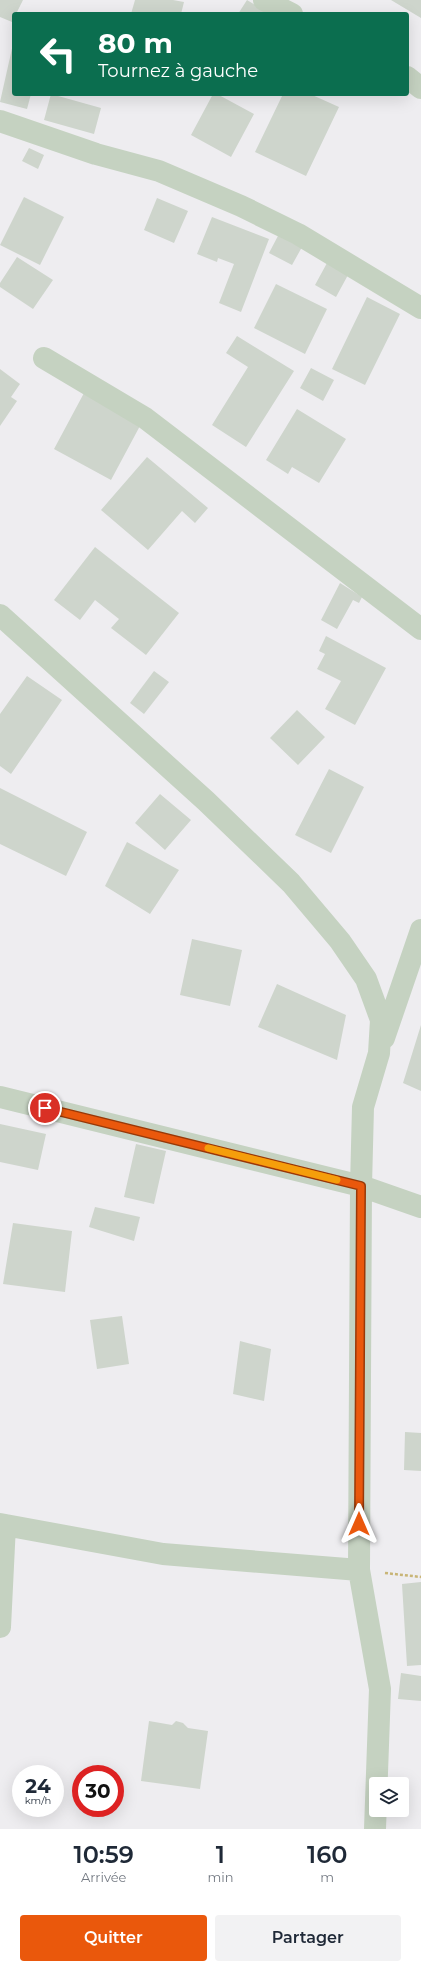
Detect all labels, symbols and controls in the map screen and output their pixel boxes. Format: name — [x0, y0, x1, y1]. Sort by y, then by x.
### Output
text: 80 m — [98, 26, 173, 60]
icon: left — [32, 28, 84, 80]
text: Tournez à gauche — [98, 60, 258, 82]
pin — [28, 1091, 62, 1125]
icon: arrive — [34, 1097, 56, 1119]
position arrow — [338, 1503, 380, 1545]
speed limit sign: 30 — [72, 1765, 124, 1817]
text: 24 — [25, 1774, 51, 1798]
map controls — [369, 1777, 409, 1817]
button: layers — [369, 1777, 409, 1817]
text: km/h — [25, 1794, 51, 1807]
text: 10:59 — [74, 1840, 134, 1869]
text: 1 — [216, 1840, 225, 1869]
text: 160 — [307, 1840, 347, 1869]
text: Arrivée — [81, 1869, 126, 1885]
text: min — [207, 1869, 233, 1885]
text: m — [320, 1869, 334, 1885]
button: Quitter — [20, 1915, 207, 1961]
button: Partager — [215, 1915, 401, 1961]

